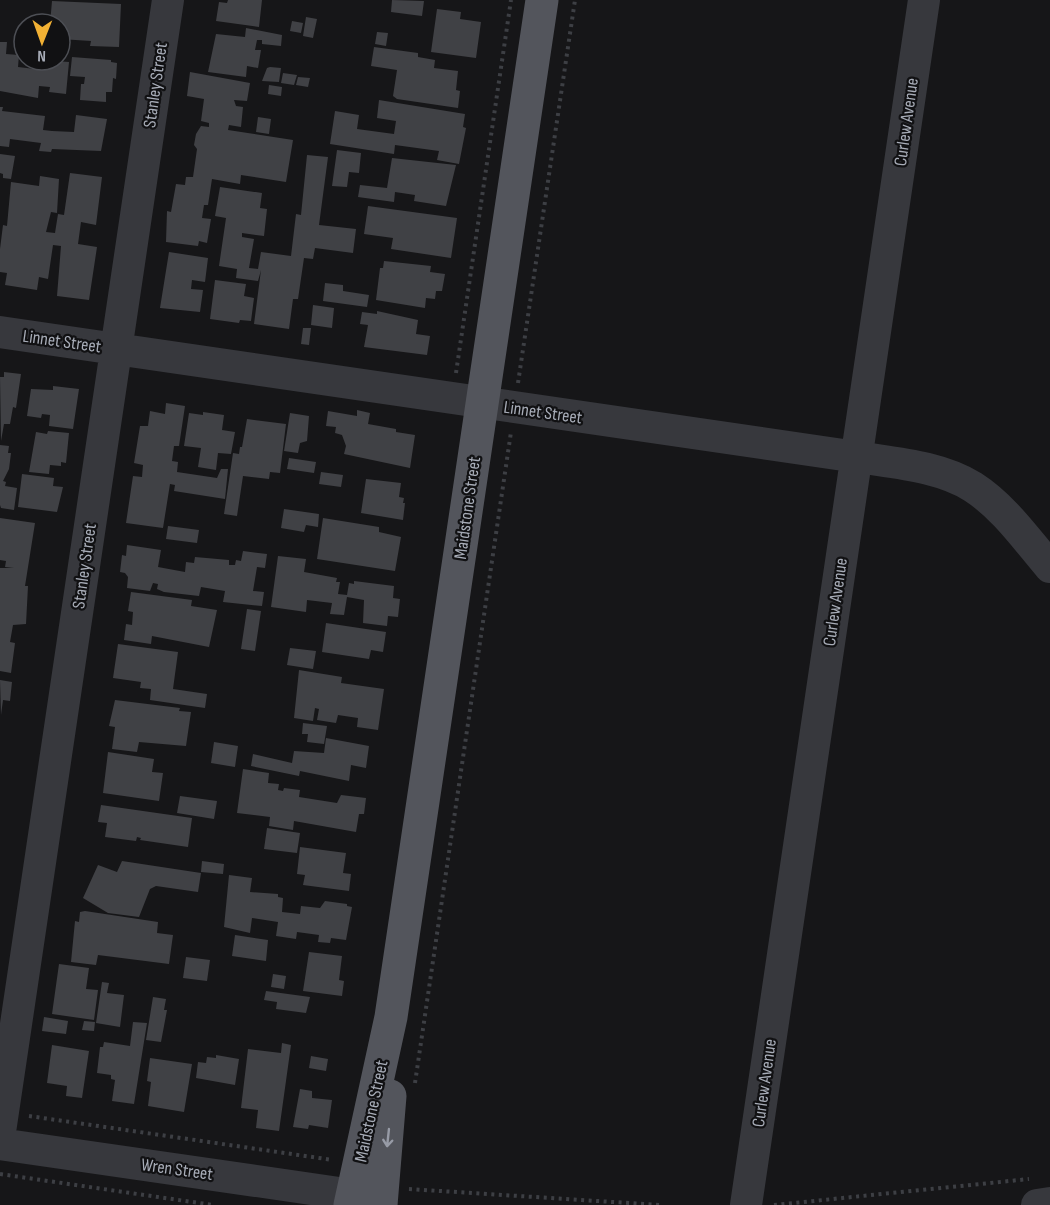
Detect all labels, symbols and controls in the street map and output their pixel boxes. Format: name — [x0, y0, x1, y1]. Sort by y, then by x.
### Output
north arrow — [12, 12, 72, 72]
street label: Stanley Street — [139, 41, 172, 129]
text: N — [37, 46, 46, 65]
street label: Curlew Avenue — [890, 77, 923, 168]
street label: Linnet Street — [21, 326, 103, 357]
street label: Linnet Street — [502, 397, 584, 428]
street label: Maidstone Street — [450, 455, 485, 561]
street label: Stanley Street — [68, 522, 101, 610]
street label: Curlew Avenue — [819, 557, 852, 648]
street label: Curlew Avenue — [748, 1038, 781, 1129]
street label: Maidstone Street — [350, 1058, 393, 1164]
one-way arrow — [382, 1128, 393, 1147]
street label: Wren Street — [140, 1154, 215, 1185]

